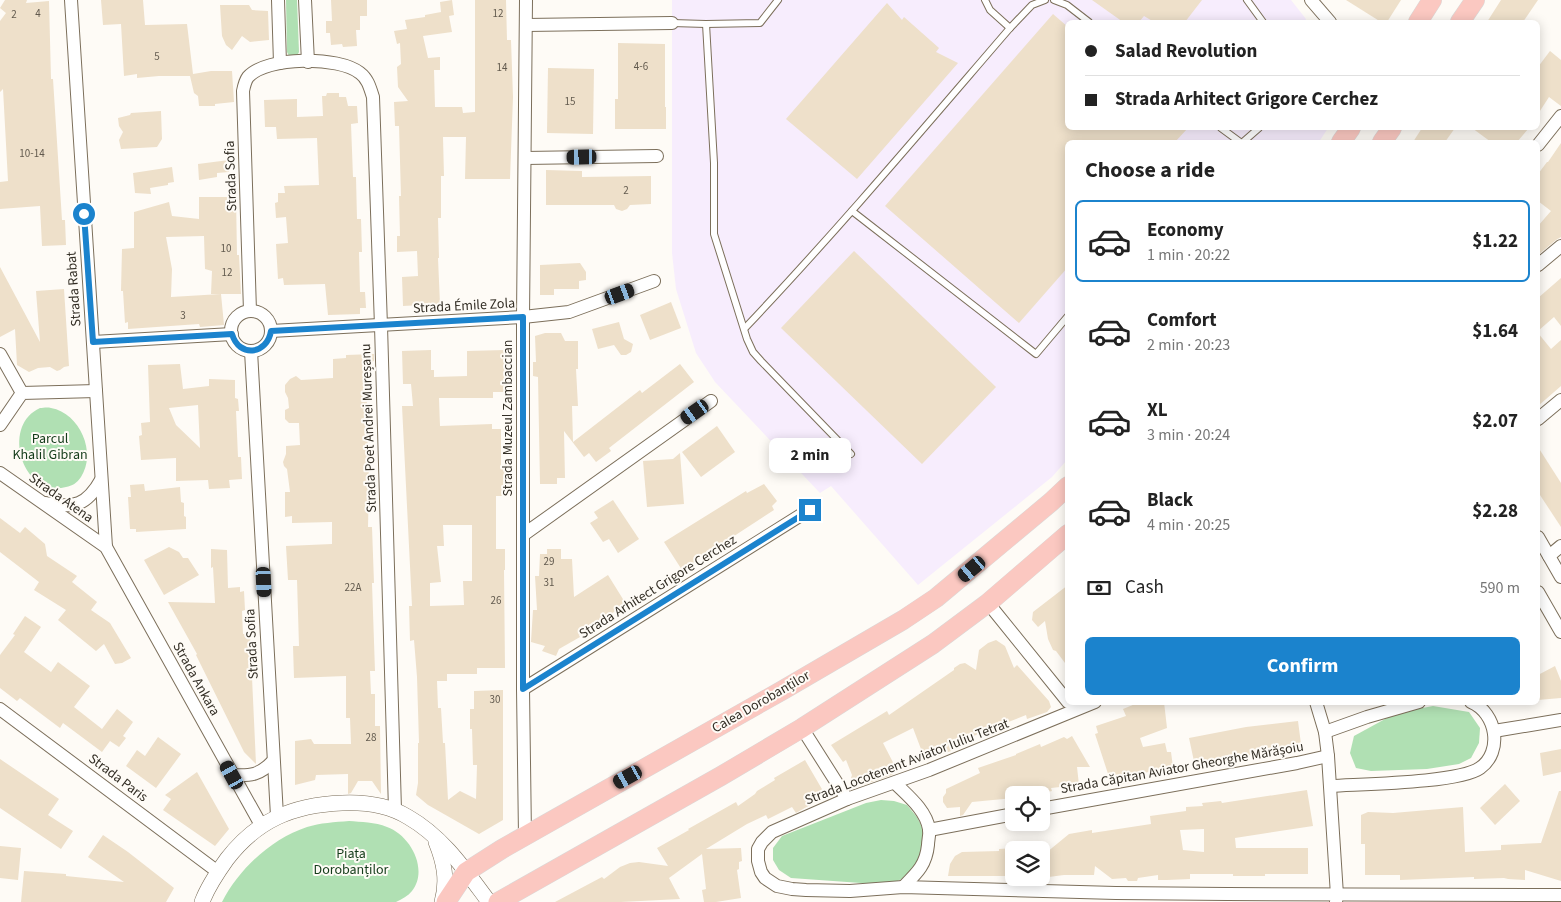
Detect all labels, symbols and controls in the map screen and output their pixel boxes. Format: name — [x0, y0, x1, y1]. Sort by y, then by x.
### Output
house number: 4 — [35, 6, 41, 21]
house number: 12 — [493, 6, 503, 21]
house number: 2 — [11, 7, 17, 22]
text: Salad Revolution — [1115, 38, 1257, 65]
house number: 5 — [154, 49, 160, 64]
house number: 4-6 — [634, 59, 649, 74]
house number: 14 — [497, 60, 508, 75]
text: Strada Arhitect Grigore Cerchez — [1115, 86, 1378, 113]
house number: 15 — [565, 94, 575, 109]
street label: Strada Sofia — [220, 140, 242, 212]
house number: 10-14 — [19, 146, 45, 161]
car — [566, 149, 597, 165]
text: Choose a ride — [1085, 154, 1215, 186]
house number: 2 — [623, 183, 629, 198]
route start — [73, 203, 95, 225]
text: Economy — [1147, 217, 1224, 244]
icon: car — [1087, 219, 1132, 264]
text: $1.22 — [1472, 228, 1518, 255]
house number: 10 — [221, 241, 231, 256]
text: 1 min · 20:22 — [1147, 244, 1230, 266]
street label: Strada Rabat — [61, 251, 87, 327]
house number: 12 — [222, 265, 232, 280]
car — [603, 282, 636, 306]
street label: Strada Émile Zola — [412, 293, 516, 319]
text: Comfort — [1147, 307, 1217, 334]
house number: 3 — [180, 308, 186, 323]
icon: car — [1087, 309, 1132, 354]
text: $1.64 — [1472, 318, 1518, 345]
text: 2 min · 20:23 — [1147, 334, 1230, 356]
street label: Strada Muzeul Zambaccian — [498, 340, 518, 496]
street label: Strada Poet Andrei Mureșanu — [356, 343, 382, 513]
car — [678, 397, 711, 427]
text: XL — [1147, 397, 1168, 424]
icon: car — [1087, 399, 1132, 444]
text: $2.07 — [1472, 408, 1518, 435]
text: 3 min · 20:24 — [1147, 424, 1230, 446]
park label: Parcul Khalil Gibran — [12, 429, 88, 465]
callout: 2 min — [769, 438, 851, 472]
text: 2 min — [791, 444, 829, 466]
street label: Strada Atena — [25, 468, 97, 528]
text: Black — [1147, 487, 1193, 514]
icon: car — [1087, 489, 1132, 534]
text: $2.28 — [1472, 498, 1518, 525]
route end — [799, 499, 821, 521]
text: 4 min · 20:25 — [1147, 514, 1230, 536]
street label: Strada Arhitect Grigore Cerchez — [575, 530, 741, 644]
house number: 29 — [544, 554, 554, 569]
car — [955, 554, 988, 584]
car — [255, 567, 272, 597]
icon: cash — [1085, 574, 1113, 602]
text: Cash — [1125, 574, 1164, 601]
house number: 31 — [544, 575, 554, 590]
text: 590 m — [1480, 577, 1520, 599]
house number: 22A — [345, 580, 361, 595]
house number: 26 — [491, 593, 502, 608]
street label: Strada Sofia — [240, 608, 264, 680]
button: Confirm — [1085, 637, 1520, 695]
street label: Strada Ankara — [167, 638, 225, 720]
street label: Calea Dorobanților — [708, 666, 814, 738]
house number: 30 — [490, 692, 500, 707]
street label: Strada Locotenent Aviator Iuliu Tetrat — [802, 714, 1012, 810]
house number: 28 — [366, 730, 377, 745]
street label: Strada Căpitan Aviator Gheorghe Mărășoiu — [1059, 737, 1305, 799]
street label: Strada Paris — [84, 749, 152, 807]
car — [218, 758, 245, 792]
car — [611, 763, 644, 791]
map controls — [1005, 786, 1050, 886]
button: locate — [1005, 786, 1050, 831]
button: layers — [1005, 841, 1050, 886]
park label: Piața Dorobanților — [314, 844, 389, 880]

